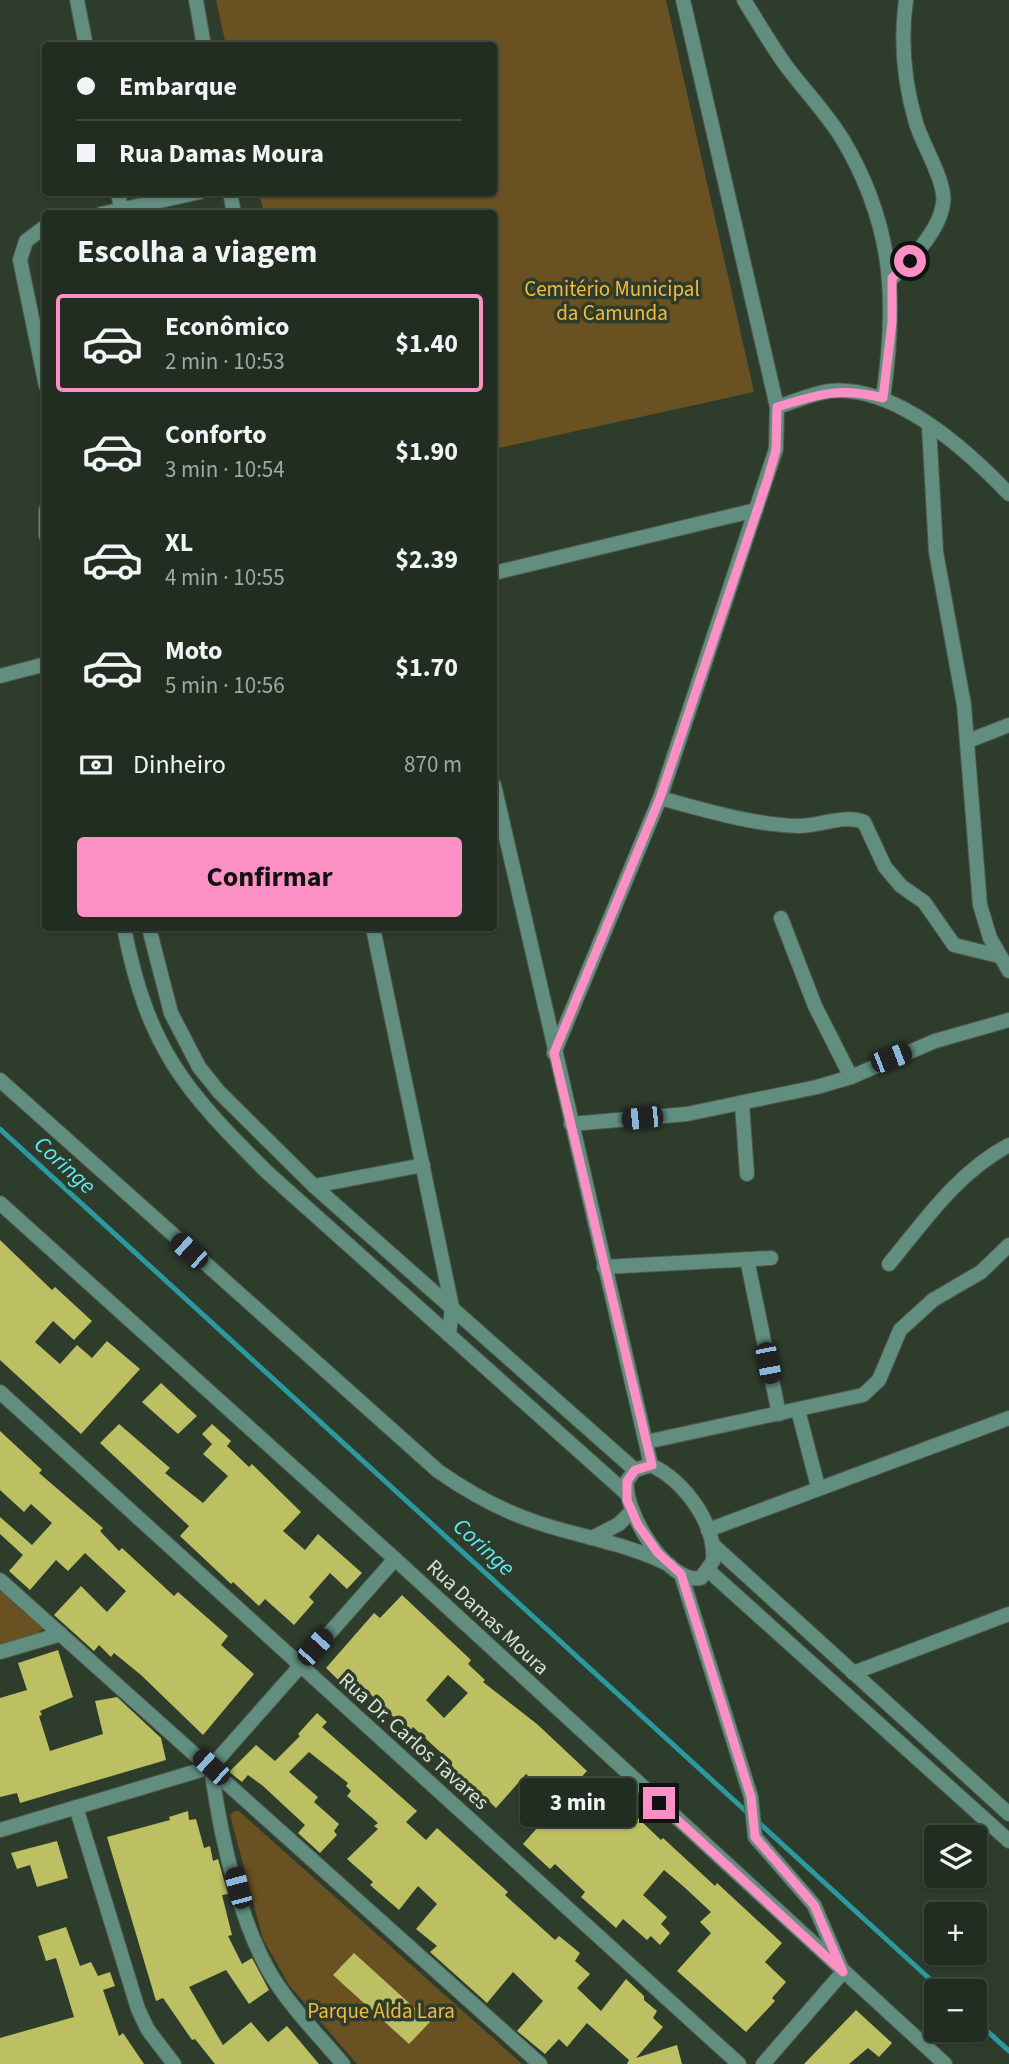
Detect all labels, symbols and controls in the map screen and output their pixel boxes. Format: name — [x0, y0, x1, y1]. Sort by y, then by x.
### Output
text: Embarque — [119, 68, 237, 105]
text: Rua Damas Moura — [119, 135, 324, 172]
text: Escolha a viagem — [77, 229, 317, 275]
route start — [894, 245, 926, 277]
park label: Cemitério Municipal da Camunda — [524, 274, 700, 328]
text: Econômico — [165, 308, 290, 345]
icon: car — [81, 312, 144, 375]
text: $1.40 — [395, 325, 458, 362]
text: 2 min · 10:53 — [165, 345, 285, 378]
text: Conforto — [165, 416, 267, 453]
icon: car — [81, 420, 144, 483]
text: $1.90 — [395, 433, 458, 470]
text: 3 min · 10:54 — [165, 453, 285, 486]
text: XL — [165, 524, 193, 561]
icon: car — [81, 528, 144, 591]
text: $2.39 — [395, 541, 458, 578]
text: 4 min · 10:55 — [165, 561, 285, 594]
text: Moto — [165, 632, 222, 669]
icon: car — [81, 636, 144, 699]
text: $1.70 — [395, 649, 458, 686]
text: 5 min · 10:56 — [165, 669, 285, 702]
icon: cash — [77, 746, 115, 784]
text: Dinheiro — [133, 746, 226, 783]
text: 870 m — [404, 748, 462, 781]
button: Confirmar — [77, 837, 462, 917]
car — [868, 1041, 915, 1075]
car — [621, 1105, 664, 1131]
water label: Coringe — [27, 1128, 103, 1202]
car — [167, 1229, 212, 1273]
car — [754, 1340, 783, 1386]
water label: Coringe — [446, 1510, 522, 1584]
street label: Rua Damas Moura — [420, 1552, 556, 1682]
car — [294, 1624, 337, 1670]
street label: Rua Dr. Carlos Tavares — [332, 1665, 496, 1817]
car — [189, 1745, 234, 1789]
callout: 3 min — [519, 1778, 634, 1828]
text: 3 min — [550, 1786, 606, 1819]
route end — [643, 1787, 675, 1819]
map controls — [924, 1825, 987, 2042]
button: layers — [924, 1825, 987, 1888]
car — [223, 1865, 254, 1911]
button: + — [924, 1902, 987, 1965]
button: − — [924, 1979, 987, 2042]
park label: Parque Alda Lara — [307, 1996, 455, 2026]

